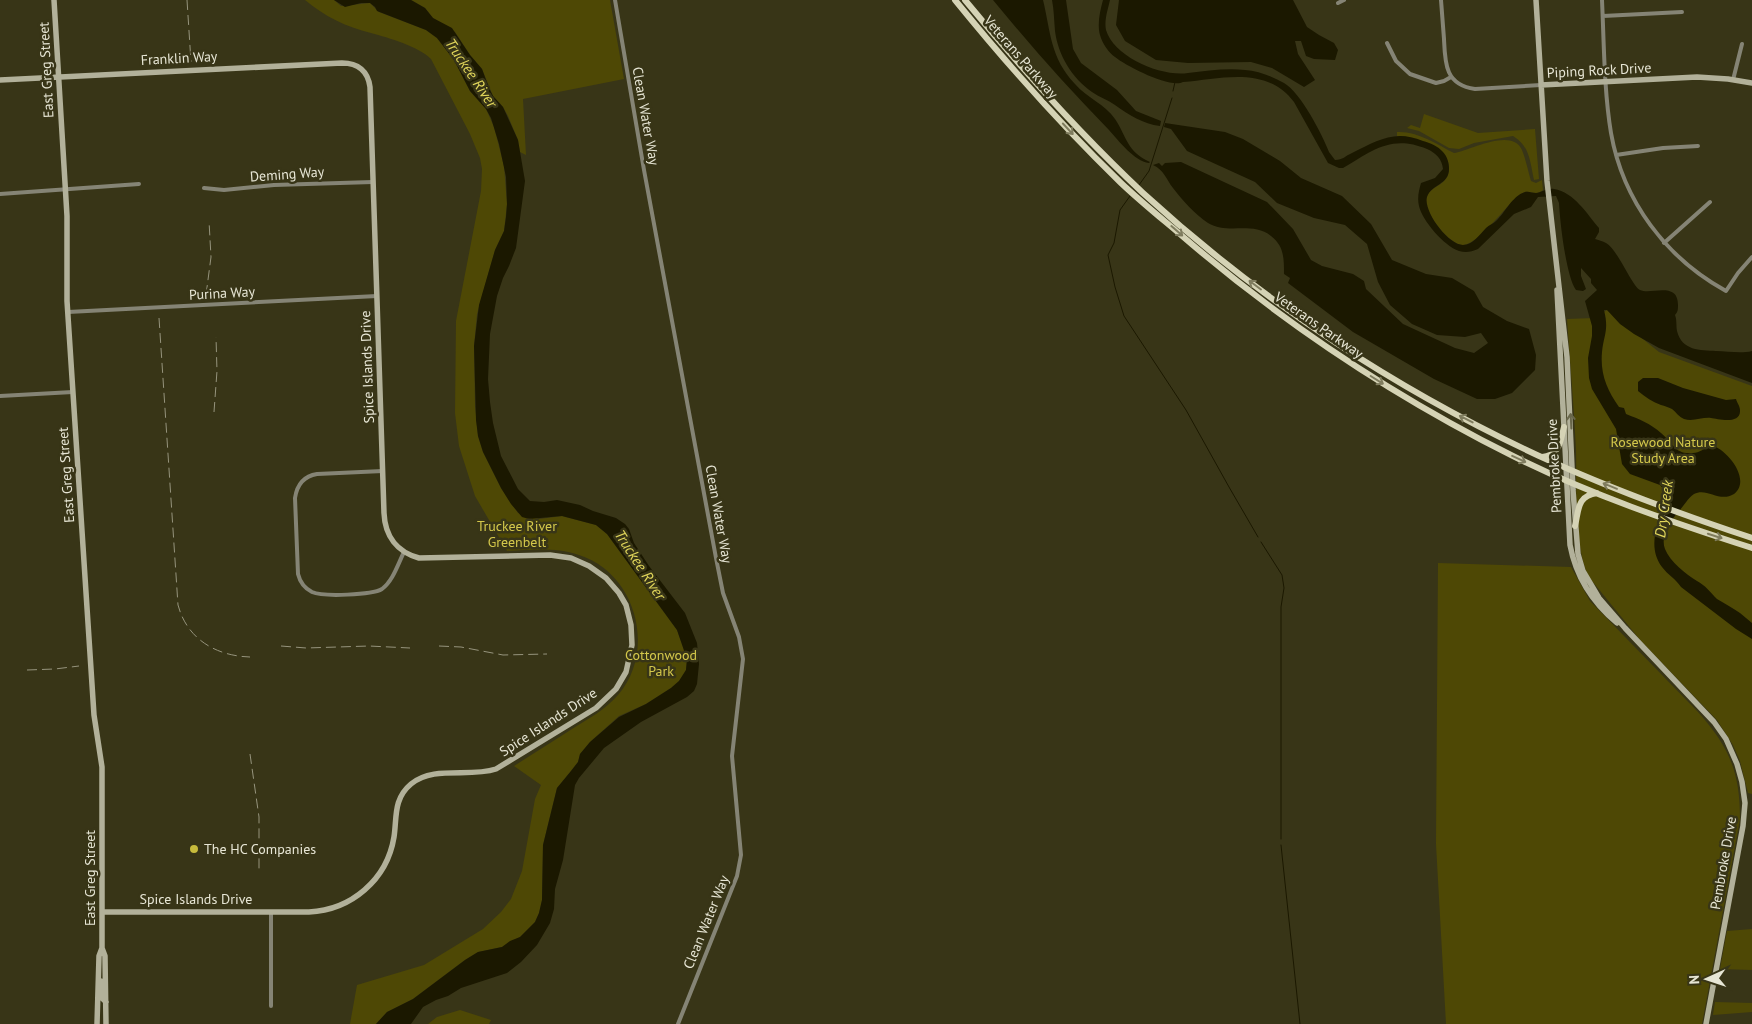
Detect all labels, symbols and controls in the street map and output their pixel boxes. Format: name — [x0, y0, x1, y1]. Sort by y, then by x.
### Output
street label: Veterans Parkway — [979, 11, 1062, 103]
street label: East Greg Street — [34, 21, 58, 118]
water label: Truckee River — [441, 34, 502, 112]
street label: Franklin Way — [140, 47, 218, 69]
street label: Piping Rock Drive — [1546, 58, 1652, 82]
street label: Clean Water Way — [628, 65, 664, 167]
one-way arrow — [1062, 122, 1074, 135]
street label: Deming Way — [249, 162, 325, 186]
one-way arrow — [1170, 226, 1183, 237]
one-way arrow — [1248, 280, 1262, 290]
street label: Purina Way — [189, 282, 256, 304]
street label: Veterans Parkway — [1270, 287, 1367, 363]
street label: Spice Islands Drive — [356, 310, 378, 424]
one-way arrow — [1370, 375, 1384, 385]
one-way arrow — [1459, 414, 1474, 423]
one-way arrow — [1566, 414, 1576, 430]
street label: Pembroke Drive — [1543, 418, 1565, 514]
street label: East Greg Street — [54, 426, 78, 524]
park label: Rosewood Nature Study Area — [1611, 433, 1715, 467]
one-way arrow — [1512, 454, 1527, 464]
street label: Clean Water Way — [701, 463, 737, 565]
water label: Dry Creek — [1650, 478, 1677, 539]
one-way arrow — [1602, 481, 1617, 490]
park label: Truckee River Greenbelt — [477, 517, 557, 551]
water label: Truckee River — [611, 526, 671, 604]
one-way arrow — [1706, 531, 1722, 541]
park label: Cottonwood Park — [625, 646, 697, 680]
street label: Spice Islands Drive — [496, 684, 600, 760]
street label: Pembroke Drive — [1706, 815, 1740, 911]
street label: East Greg Street — [81, 830, 99, 926]
place label: The HC Companies — [204, 840, 316, 858]
marker: The HC Companies — [188, 843, 200, 855]
street label: Clean Water Way — [679, 872, 733, 972]
street label: Spice Islands Drive — [140, 890, 252, 908]
north arrow — [1682, 954, 1732, 1004]
text: N — [1685, 975, 1703, 985]

